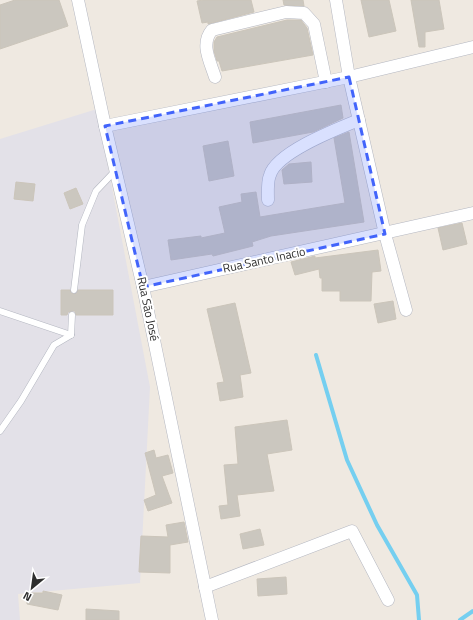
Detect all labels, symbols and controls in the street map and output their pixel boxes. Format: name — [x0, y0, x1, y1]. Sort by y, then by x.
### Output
street label: Rua Santo Inacio — [221, 241, 307, 278]
street label: Rua São José — [132, 275, 165, 343]
north arrow — [12, 568, 52, 608]
text: N — [20, 588, 34, 606]

